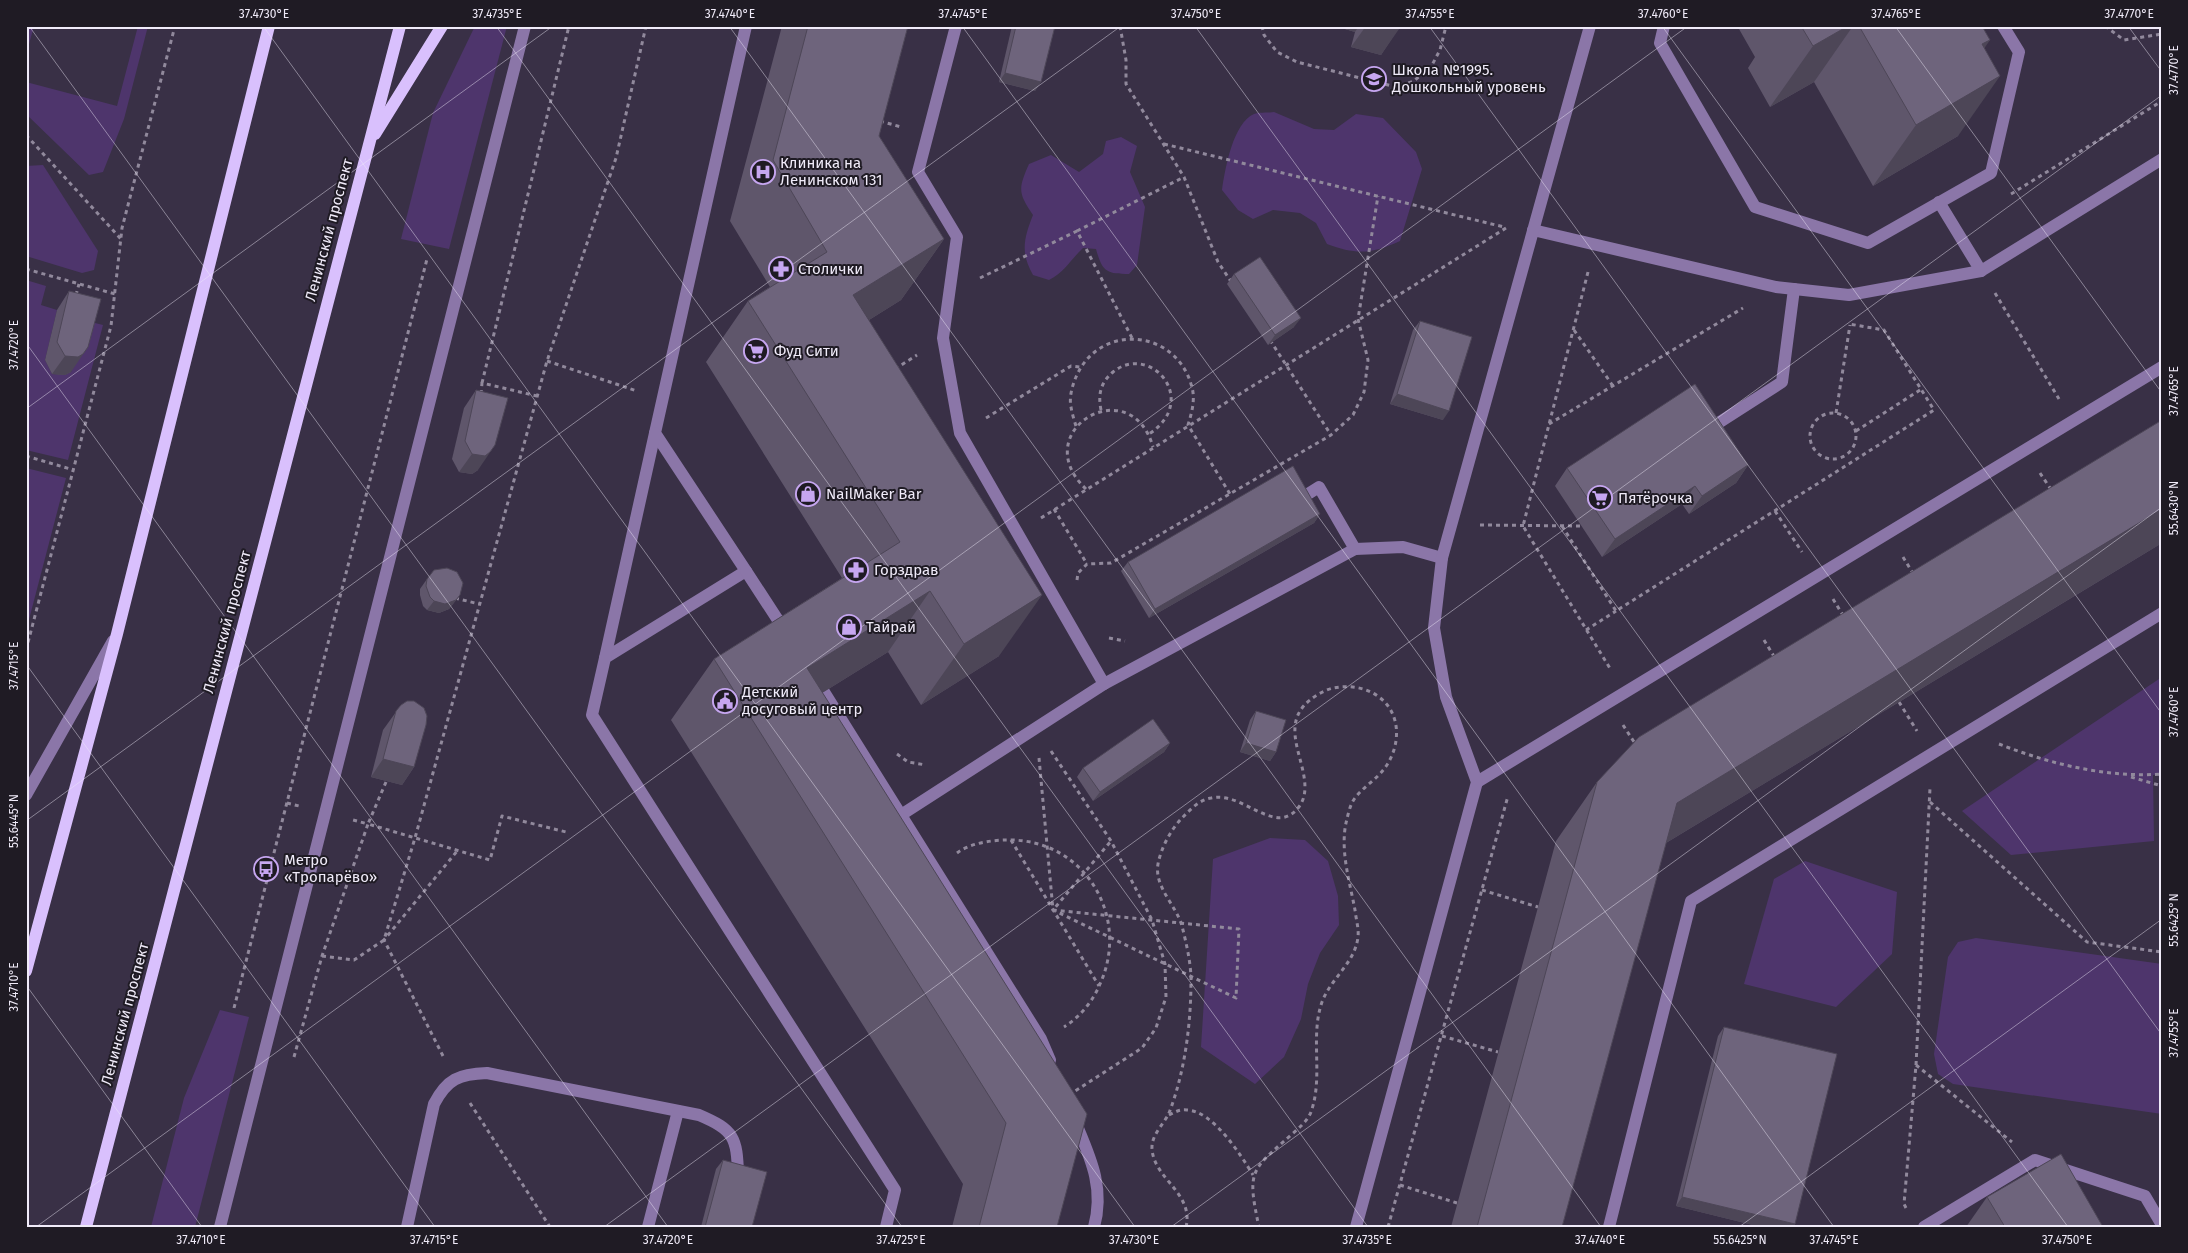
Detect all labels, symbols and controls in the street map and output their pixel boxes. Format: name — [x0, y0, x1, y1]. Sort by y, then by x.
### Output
text: 37.4730°E — [239, 7, 289, 21]
text: 37.4735°E — [472, 7, 522, 21]
text: 37.4740°E — [705, 7, 755, 21]
text: 37.4745°E — [938, 7, 988, 21]
text: 37.4750°E — [1171, 7, 1221, 21]
text: 37.4755°E — [1405, 7, 1455, 21]
text: 37.4760°E — [1638, 7, 1688, 21]
text: 37.4765°E — [1871, 7, 1921, 21]
text: 37.4770°E — [2104, 7, 2154, 21]
text: 37.4770°E — [2167, 45, 2181, 95]
place label: Школа №1995. Дошкольный уровень — [1391, 61, 1546, 96]
school or university icon: Школа №1995. Дошкольный уровень — [1361, 66, 1387, 92]
place label: Клиника на Ленинском 131 — [780, 154, 883, 189]
street label: Ленинский проспект — [301, 156, 357, 303]
hospital icon: Клиника на Ленинском 131 — [750, 159, 776, 185]
pharmacy icon: Столички — [768, 256, 794, 282]
place label: Столички — [798, 260, 863, 278]
text: 37.4720°E — [7, 320, 21, 370]
supermarket icon: Фуд Сити — [743, 338, 769, 364]
place label: Фуд Сити — [774, 342, 839, 360]
text: 37.4765°E — [2167, 366, 2181, 416]
shop icon: NailMaker Bar — [795, 481, 821, 507]
text: 55.6430°N — [2167, 481, 2181, 535]
place label: NailMaker Bar — [826, 485, 922, 503]
supermarket icon: Пятёрочка — [1587, 485, 1613, 511]
place label: Пятёрочка — [1618, 489, 1693, 507]
street label: Ленинский проспект — [199, 548, 255, 695]
pharmacy icon: Горздрав — [843, 557, 869, 583]
place label: Горздрав — [874, 561, 939, 579]
shop icon: Тайрай — [836, 614, 862, 640]
place label: Тайрай — [866, 618, 916, 636]
text: 37.4715°E — [7, 642, 21, 690]
place label: Детский досуговый центр — [741, 683, 862, 718]
text: 37.4760°E — [2167, 687, 2181, 737]
public building icon: Детский досуговый центр — [712, 688, 738, 714]
text: 55.6445°N — [7, 794, 21, 848]
place label: Метро «Тропарёво» — [284, 851, 377, 886]
bus stop icon: Метро «Тропарёво» — [253, 856, 279, 882]
text: 55.6425°N — [2167, 893, 2181, 947]
street label: Ленинский проспект — [97, 940, 153, 1087]
text: 37.4710°E — [7, 962, 21, 1012]
text: 37.4755°E — [2167, 1008, 2181, 1058]
text: 37.4710°E — [176, 1233, 226, 1247]
text: 37.4715°E — [410, 1233, 458, 1247]
text: 37.4720°E — [643, 1233, 693, 1247]
text: 37.4725°E — [876, 1233, 926, 1247]
text: 37.4730°E — [1109, 1233, 1159, 1247]
text: 37.4735°E — [1342, 1233, 1392, 1247]
text: 37.4740°E — [1575, 1233, 1625, 1247]
text: 55.6425°N — [1713, 1233, 1767, 1247]
text: 37.4745°E — [1809, 1233, 1859, 1247]
text: 37.4750°E — [2042, 1233, 2092, 1247]

